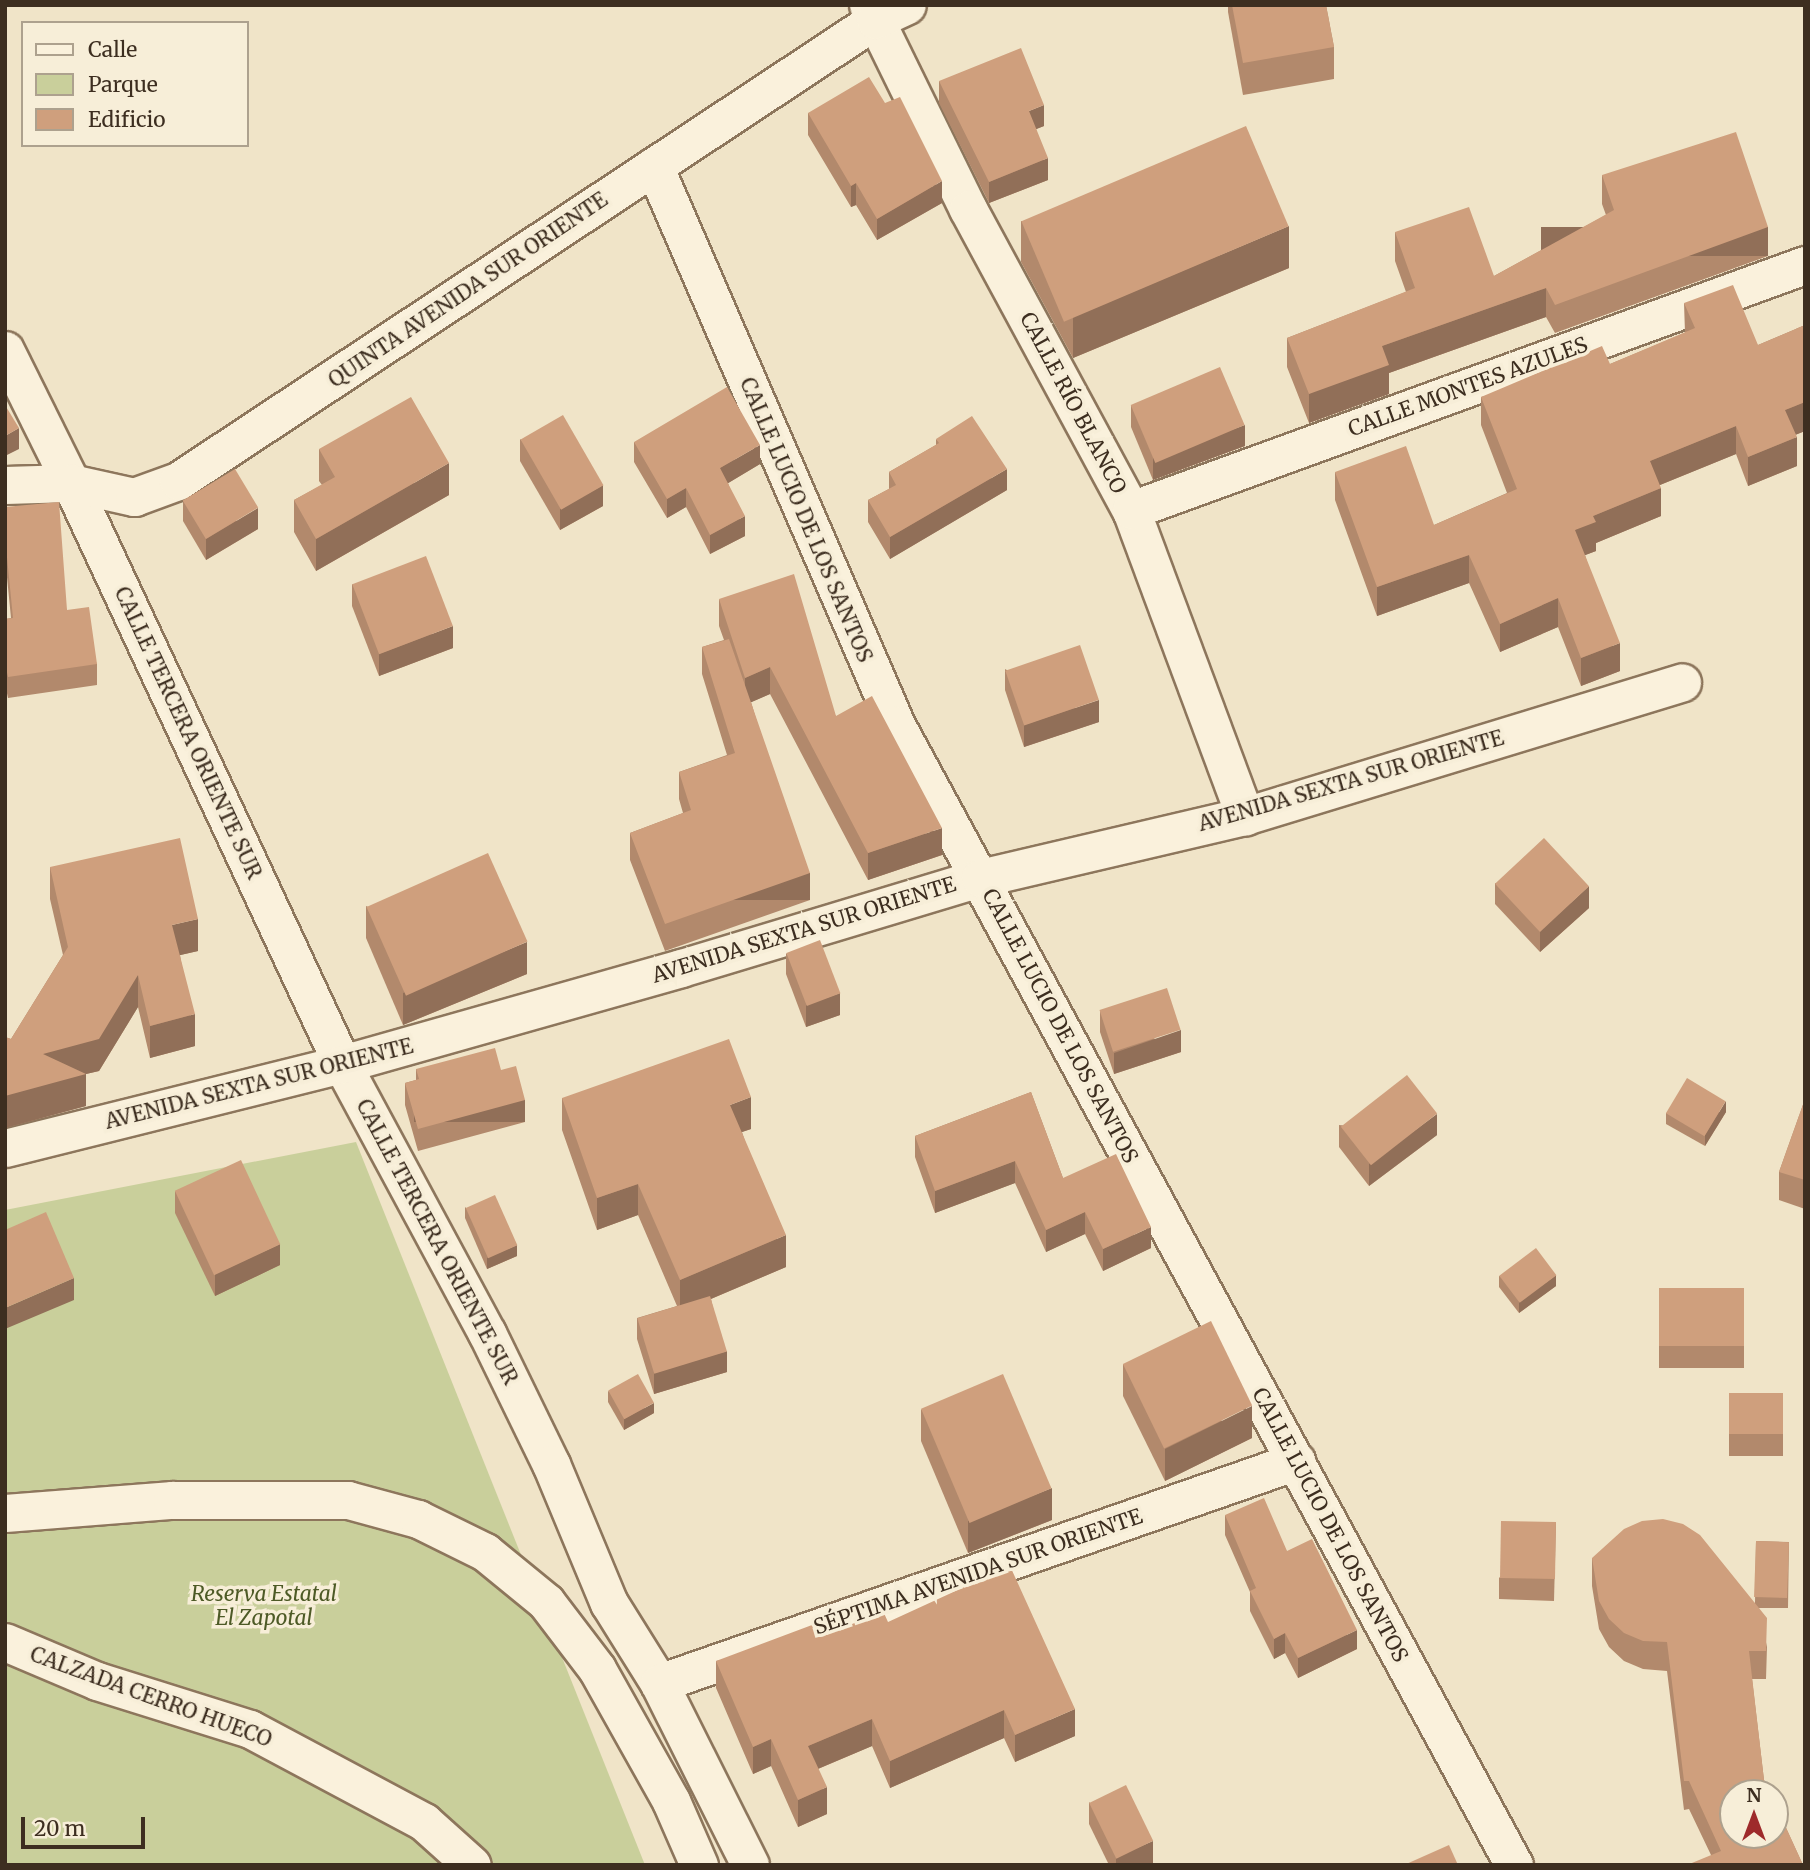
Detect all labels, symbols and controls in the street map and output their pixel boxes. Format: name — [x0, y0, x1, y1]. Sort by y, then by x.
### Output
legend — [21, 21, 248, 147]
text: Calle — [88, 36, 137, 63]
text: Parque — [88, 71, 158, 98]
text: Edificio — [88, 106, 165, 133]
street label: QUINTA AVENIDA SUR ORIENTE — [324, 187, 612, 393]
street label: CALLE RÍO BLANCO — [1015, 308, 1131, 498]
street label: CALLE MONTES AZULES — [1345, 332, 1591, 442]
street label: CALLE LUCIO DE LOS SANTOS — [734, 374, 878, 666]
street label: CALLE TERCERA ORIENTE SUR — [109, 583, 267, 883]
street label: AVENIDA SEXTA SUR ORIENTE — [1195, 725, 1507, 837]
street label: AVENIDA SEXTA SUR ORIENTE — [649, 872, 959, 988]
street label: CALLE LUCIO DE LOS SANTOS — [977, 885, 1143, 1167]
street label: AVENIDA SEXTA SUR ORIENTE — [102, 1033, 416, 1135]
street label: CALLE TERCERA ORIENTE SUR — [351, 1095, 523, 1389]
street label: CALLE LUCIO DE LOS SANTOS — [1247, 1384, 1413, 1666]
street label: SÉPTIMA AVENIDA SUR ORIENTE — [810, 1504, 1146, 1640]
park label: Reserva Estatal El Zapotal — [191, 1581, 337, 1631]
street label: CALZADA CERRO HUECO — [27, 1641, 275, 1753]
north arrow — [1719, 1779, 1789, 1849]
text: N — [1746, 1783, 1762, 1807]
scale bar — [24, 1804, 149, 1848]
text: 20 m — [34, 1815, 85, 1842]

